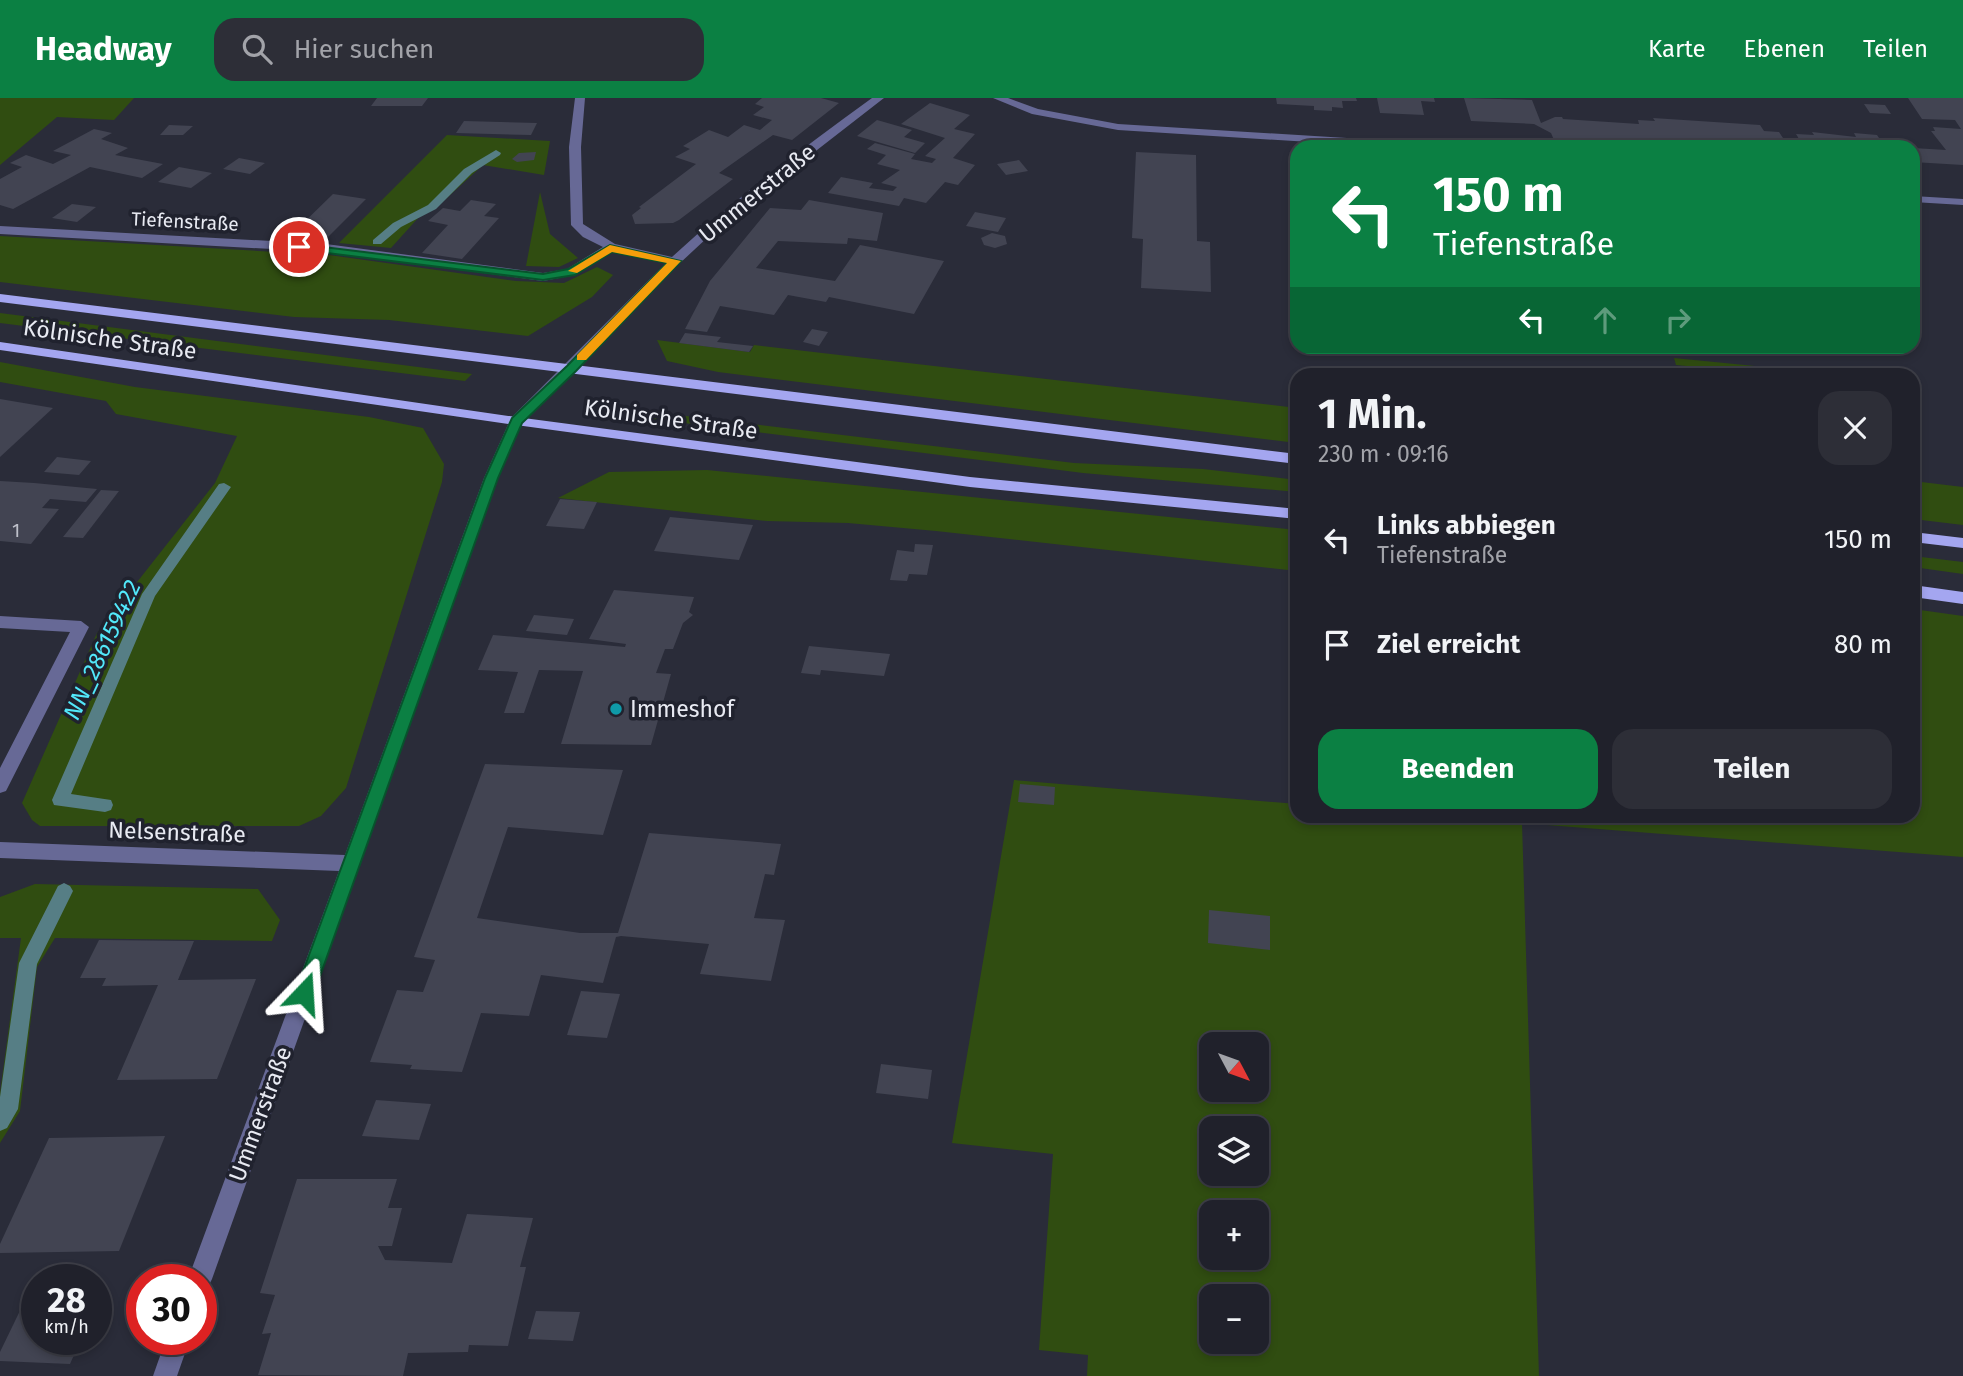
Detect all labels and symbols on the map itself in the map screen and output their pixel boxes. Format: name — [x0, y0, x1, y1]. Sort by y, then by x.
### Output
street label: Ummerstraße — [693, 138, 821, 248]
street label: Tiefenstraße — [131, 207, 239, 236]
pin — [269, 217, 329, 277]
street label: Kölnische Straße — [21, 313, 199, 365]
street label: Kölnische Straße — [582, 393, 760, 445]
house number: 1 — [12, 519, 20, 542]
water label: NN_286159422 — [57, 576, 147, 724]
place label: Immeshof — [630, 695, 736, 723]
marker: Immeshof — [608, 701, 624, 717]
street label: Nelsenstraße — [108, 816, 246, 848]
position arrow — [267, 956, 341, 1030]
north arrow — [1199, 1032, 1269, 1102]
street label: Ummerstraße — [223, 1043, 297, 1185]
speed limit sign: 30 — [126, 1264, 217, 1355]

